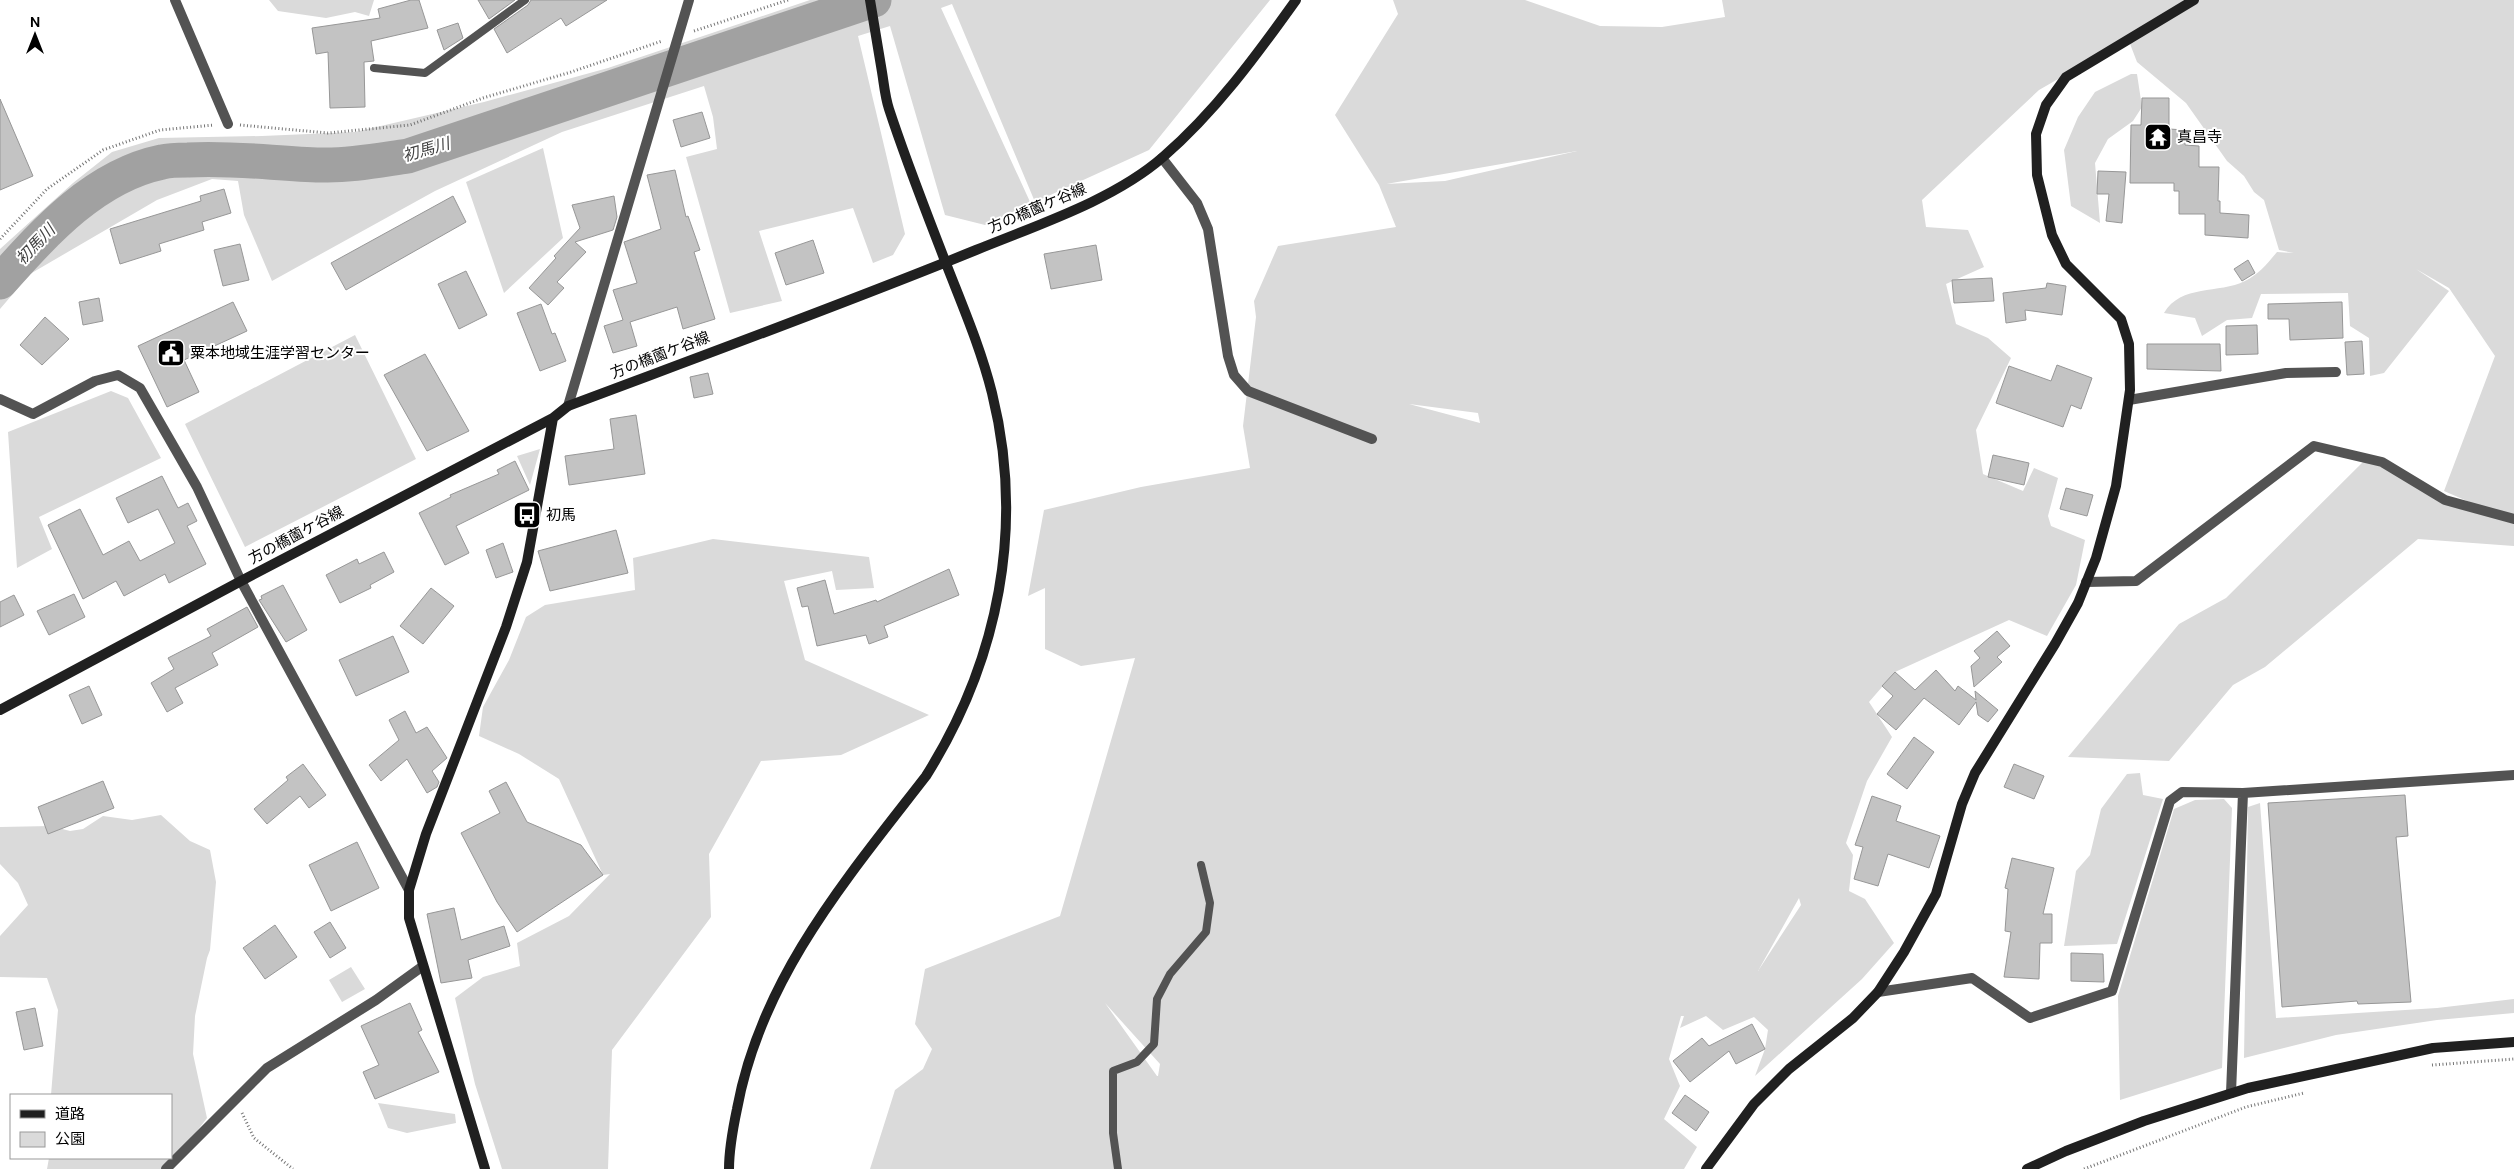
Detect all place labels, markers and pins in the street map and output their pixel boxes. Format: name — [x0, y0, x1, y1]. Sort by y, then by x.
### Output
temple icon: 真昌寺 — [2143, 122, 2173, 152]
place label: 真昌寺 — [2177, 127, 2222, 147]
public building icon: 粟本地域生涯学習センター — [156, 338, 186, 368]
place label: 粟本地域生涯学習センター — [190, 343, 370, 363]
bus stop icon: 初馬 — [512, 500, 542, 530]
place label: 初馬 — [546, 505, 576, 525]

